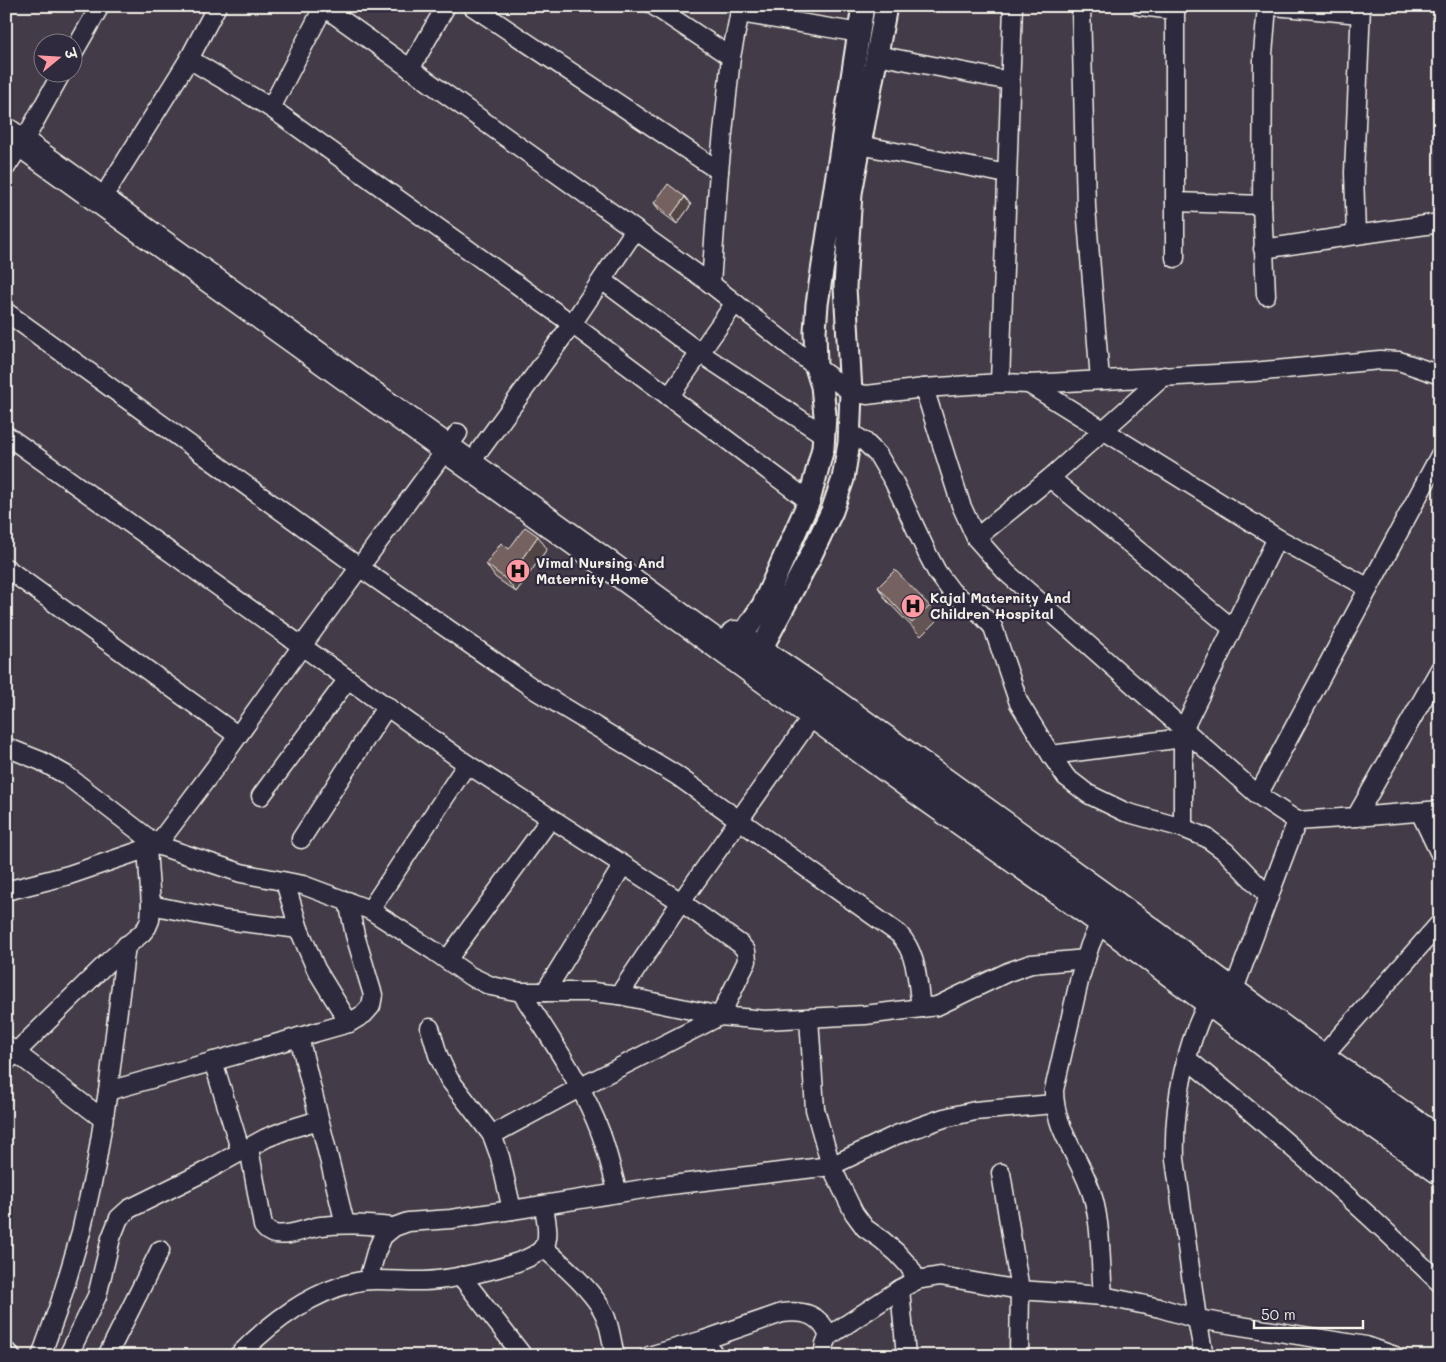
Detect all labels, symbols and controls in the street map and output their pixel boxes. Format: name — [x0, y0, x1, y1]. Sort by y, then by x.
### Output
north arrow — [32, 32, 82, 82]
text: उ — [60, 45, 82, 63]
place label: Vimal Nursing And Maternity Home — [536, 553, 664, 588]
hospital icon: Vimal Nursing And Maternity Home — [505, 558, 531, 584]
place label: Kajal Maternity And Children Hospital — [930, 588, 1071, 623]
hospital icon: Kajal Maternity And Children Hospital — [900, 593, 926, 619]
scale bar — [1254, 1297, 1362, 1329]
text: 50 m — [1261, 1304, 1296, 1324]

